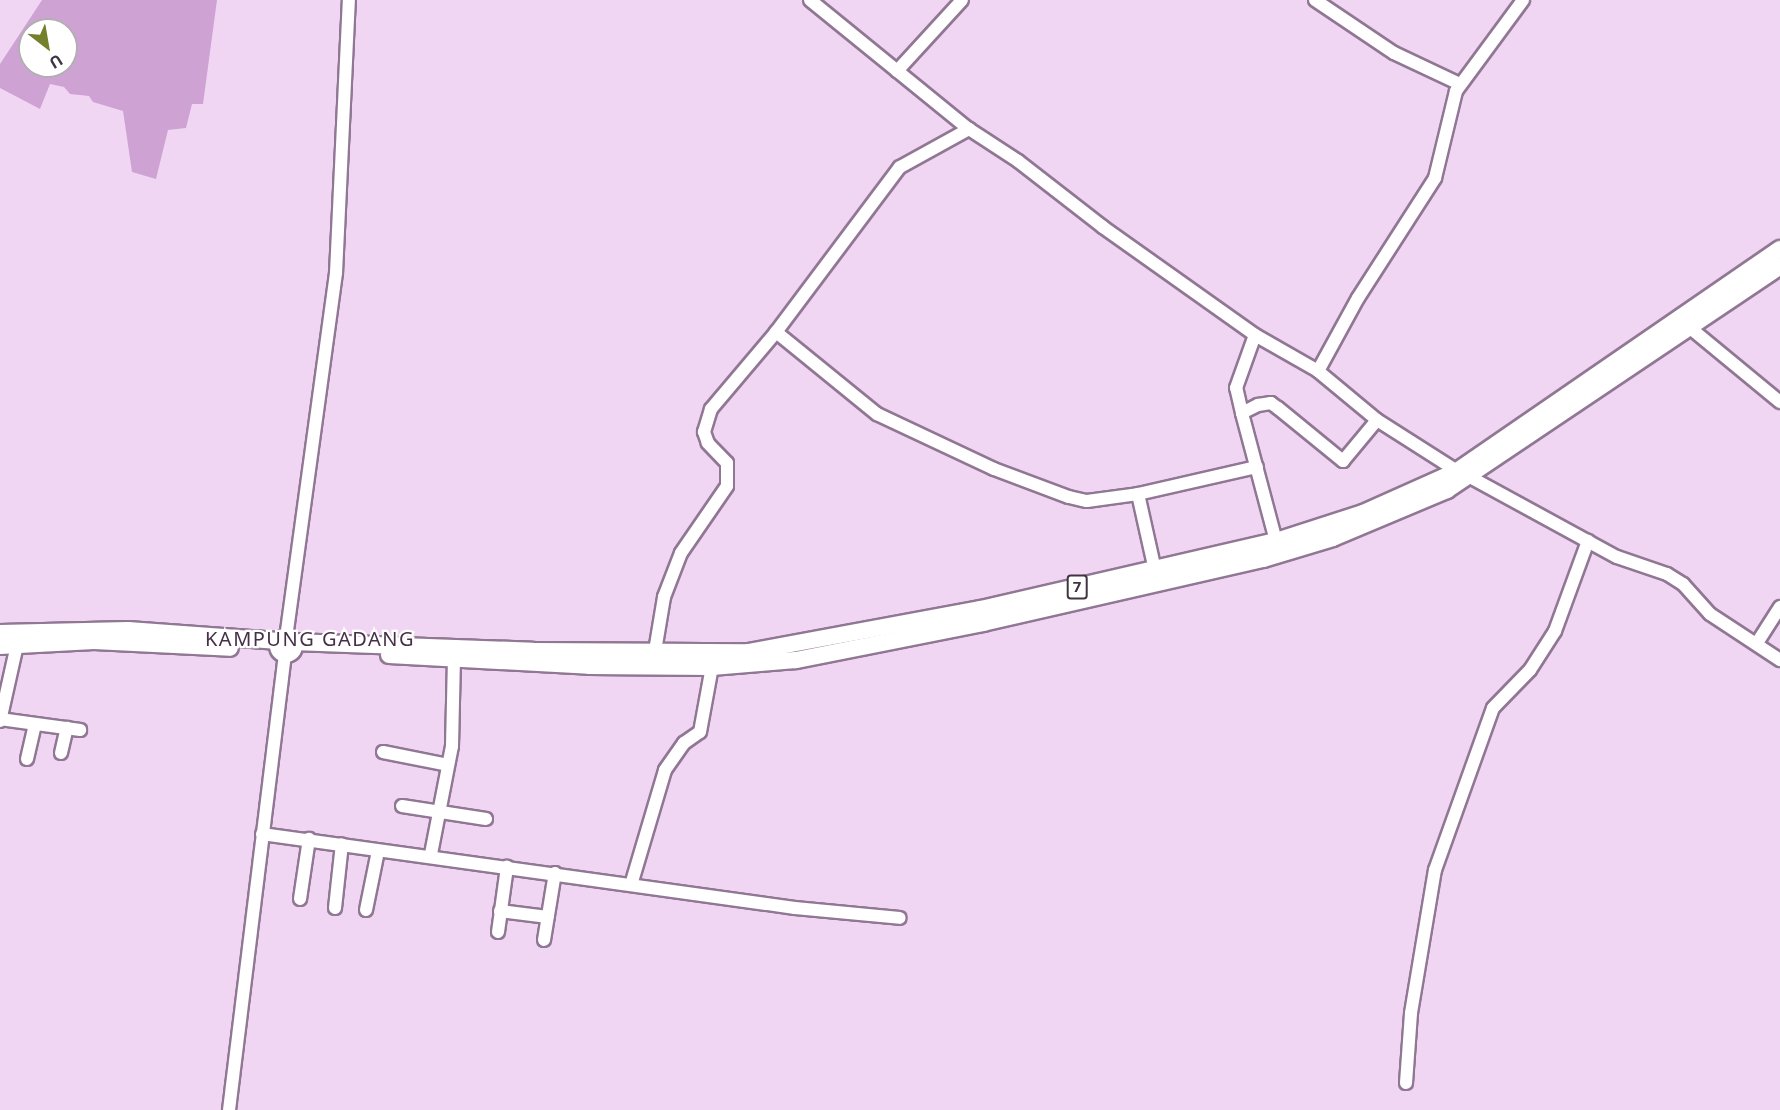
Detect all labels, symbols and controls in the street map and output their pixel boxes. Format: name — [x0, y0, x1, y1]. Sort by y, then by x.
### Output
north arrow — [18, 18, 78, 78]
text: U — [45, 49, 67, 74]
road number: 7 — [1066, 575, 1088, 599]
district label: KAMPUNG GADANG — [205, 626, 415, 650]

